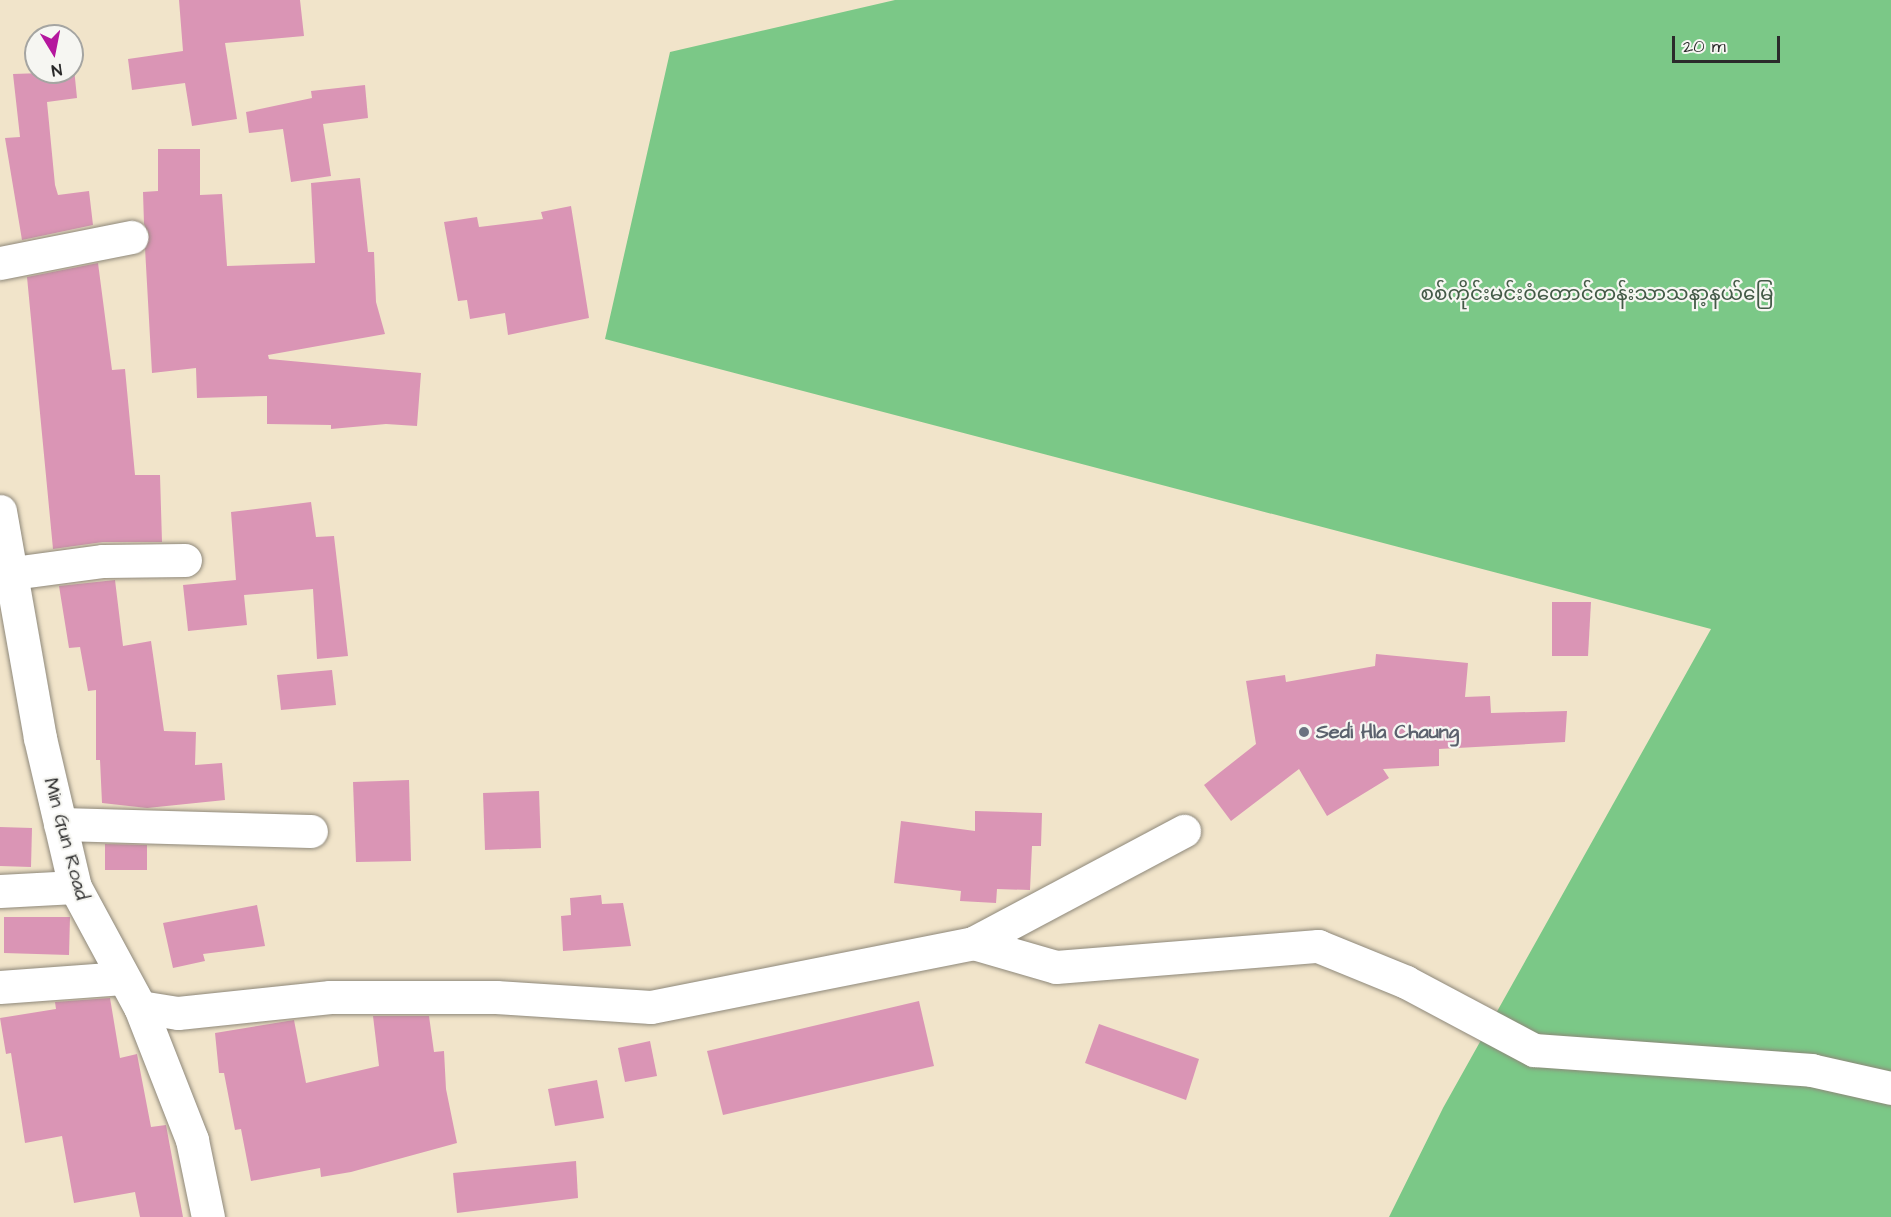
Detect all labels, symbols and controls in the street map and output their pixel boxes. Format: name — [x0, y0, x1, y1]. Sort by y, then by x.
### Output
north arrow — [24, 24, 84, 84]
scale bar — [1675, 24, 1783, 62]
text: 20 m — [1683, 34, 1726, 59]
text: N — [50, 58, 64, 81]
park label: စစ်ကိုင်းမင်းဝံတောင်တန်းသာသနာ့နယ်မြေ — [1420, 282, 1774, 306]
place label: Sedi Hla Chaung — [1316, 720, 1459, 744]
marker: Sedi Hla Chaung — [1297, 725, 1311, 739]
street label: Min Gun Road — [38, 775, 94, 903]

